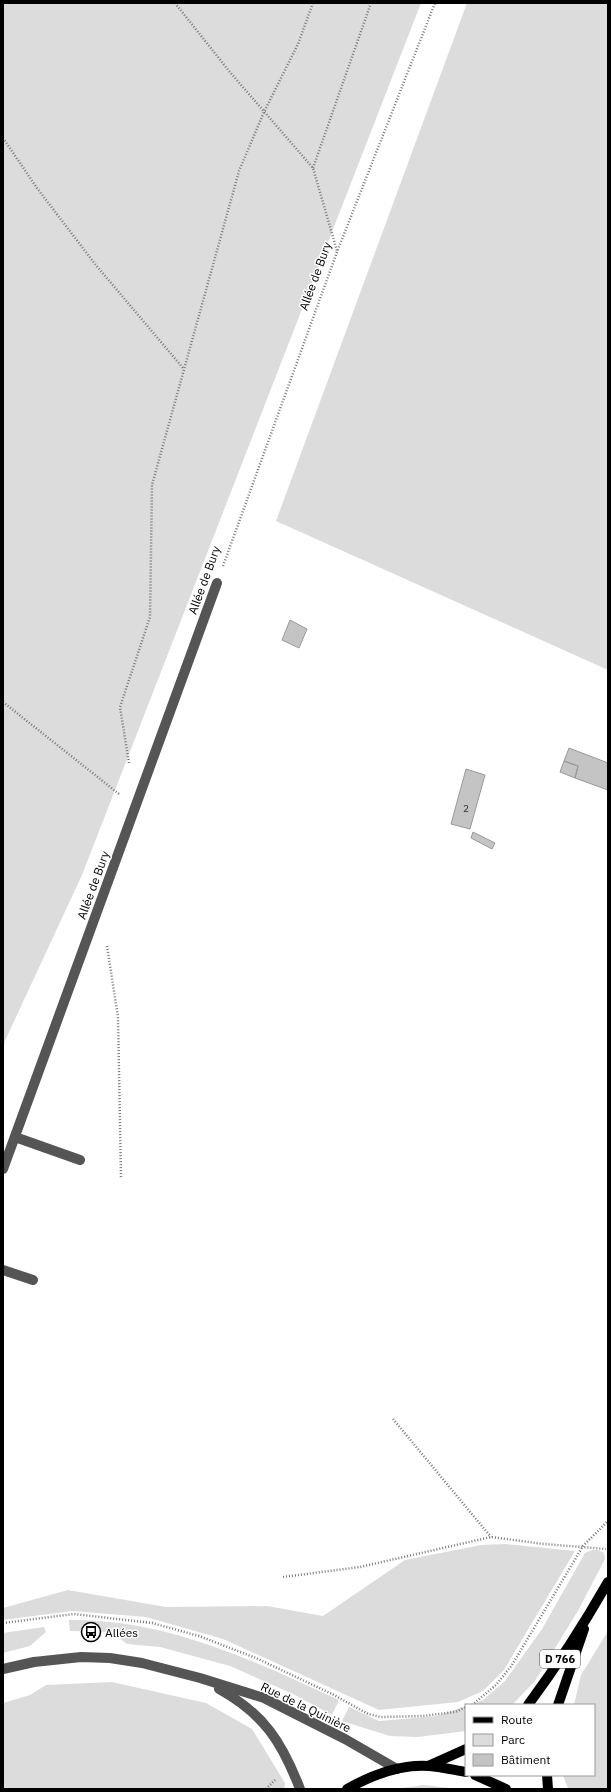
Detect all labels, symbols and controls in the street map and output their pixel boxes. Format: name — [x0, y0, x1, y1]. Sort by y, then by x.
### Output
street label: Allée de Bury — [296, 240, 334, 312]
street label: Allée de Bury — [185, 544, 223, 616]
house number: 2 — [463, 802, 469, 815]
street label: Allée de Bury — [74, 849, 112, 921]
bus stop icon: Allées — [80, 1621, 102, 1643]
place label: Allées — [105, 1625, 138, 1640]
road number: D 766 — [540, 1650, 580, 1668]
street label: Rue de la Quinière — [258, 1679, 354, 1735]
legend — [465, 1704, 595, 1776]
text: Route — [501, 1712, 533, 1727]
text: Parc — [501, 1732, 525, 1747]
text: Bâtiment — [501, 1752, 551, 1767]

